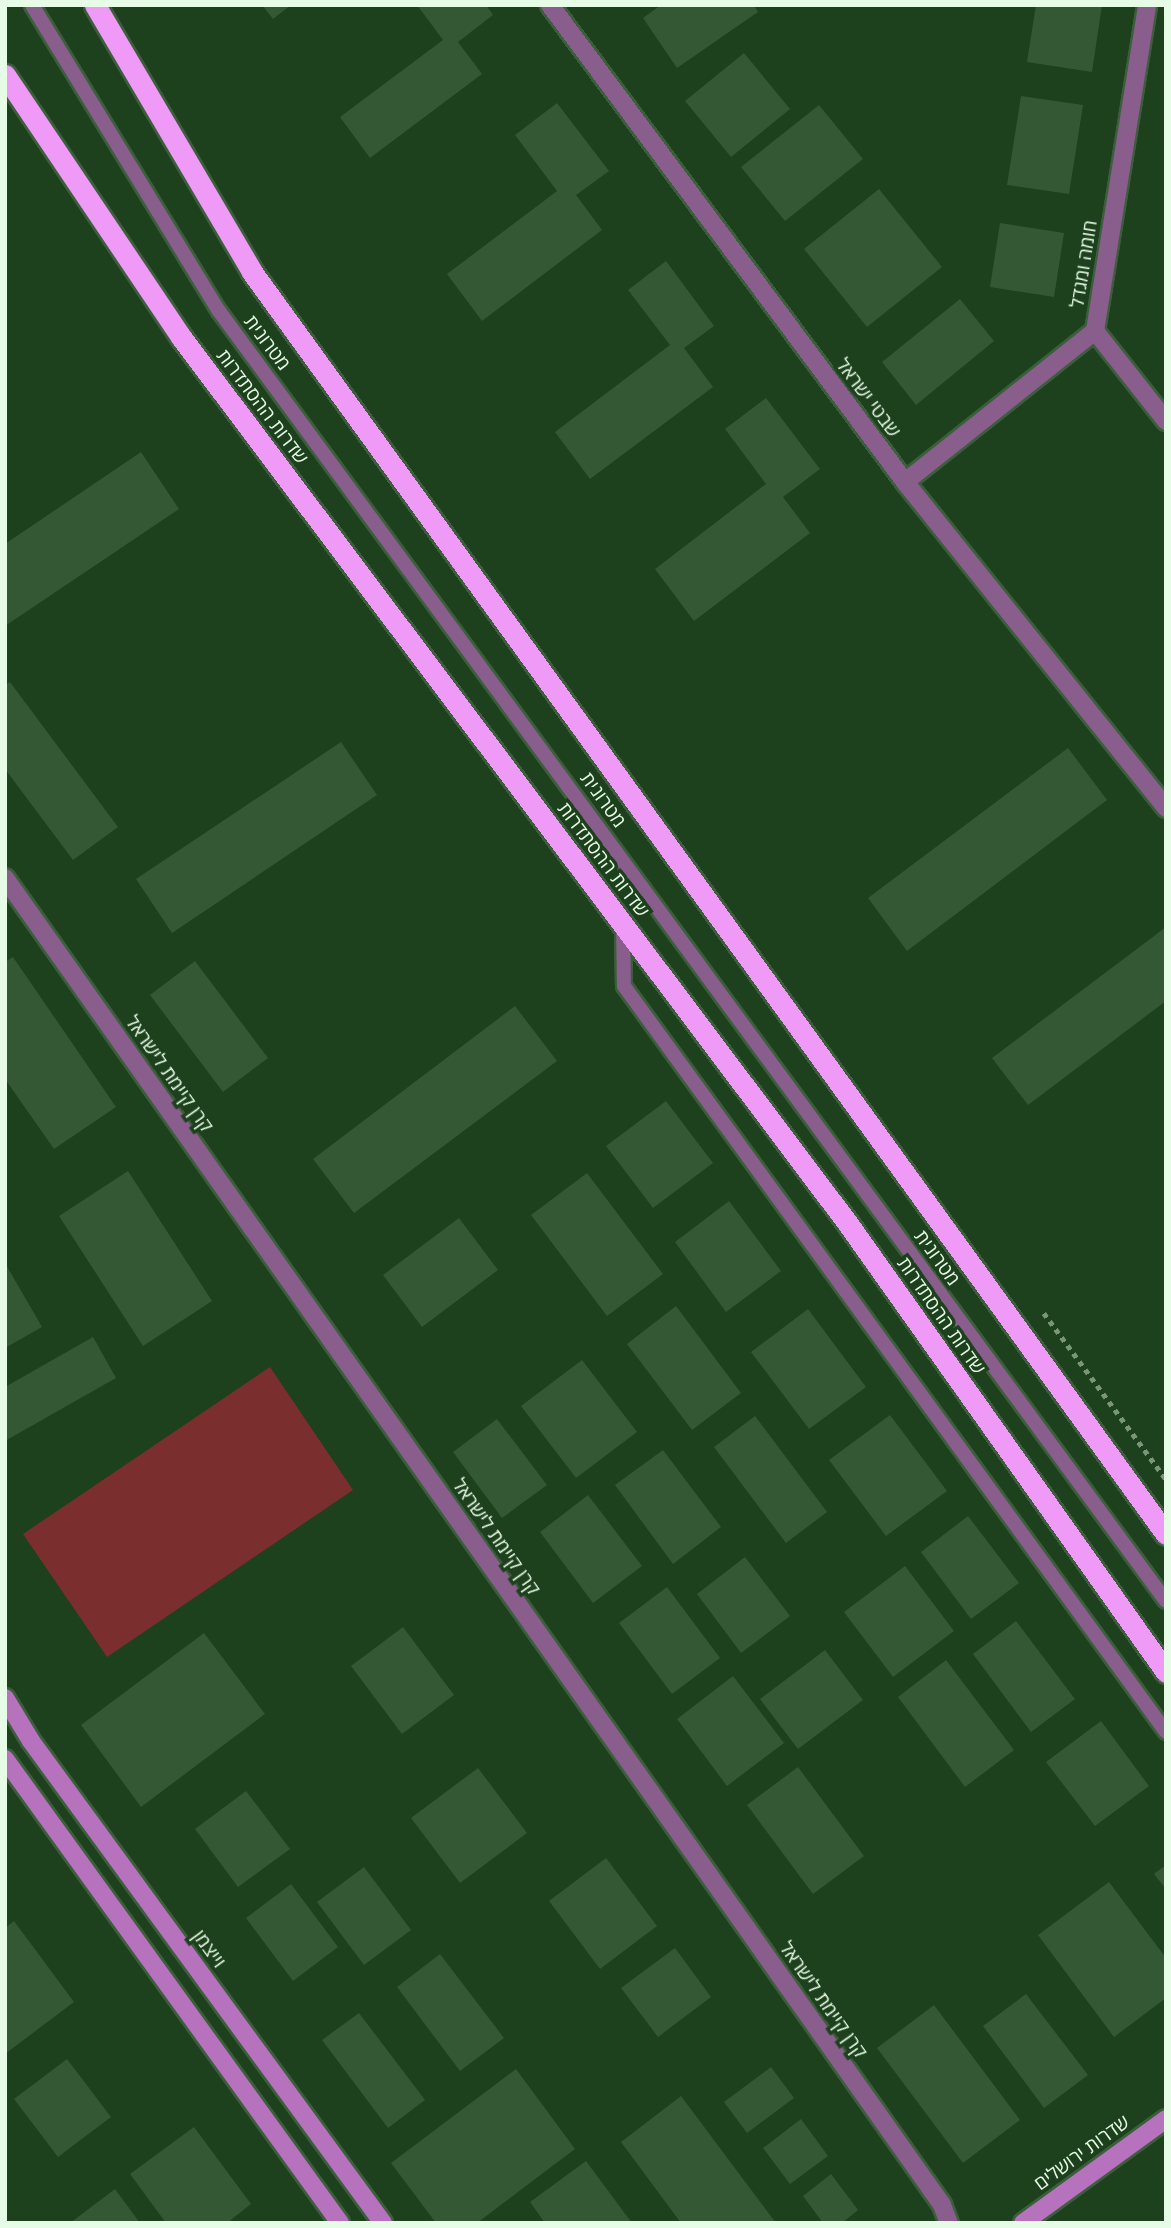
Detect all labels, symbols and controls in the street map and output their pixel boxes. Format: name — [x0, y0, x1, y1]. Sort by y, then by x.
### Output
street label: חומה ומגדל — [1066, 219, 1102, 309]
street label: מטרונית — [239, 311, 295, 375]
street label: שדרות ההסתדרות — [211, 345, 313, 469]
street label: שבטי ישראל — [831, 354, 905, 442]
street label: מטרונית — [575, 768, 631, 832]
street label: שדרות ההסתדרות — [552, 798, 654, 922]
street label: קרן קיימת לישראל — [120, 1011, 218, 1137]
street label: מטרונית — [909, 1226, 965, 1290]
street label: שדרות ההסתדרות — [892, 1253, 990, 1379]
street label: קרן קיימת לישראל — [447, 1474, 545, 1600]
street label: וייצמן — [188, 1926, 230, 1972]
street label: קרן קיימת לישראל — [774, 1937, 872, 2063]
street label: שדרות ירושלים — [1030, 2111, 1134, 2195]

